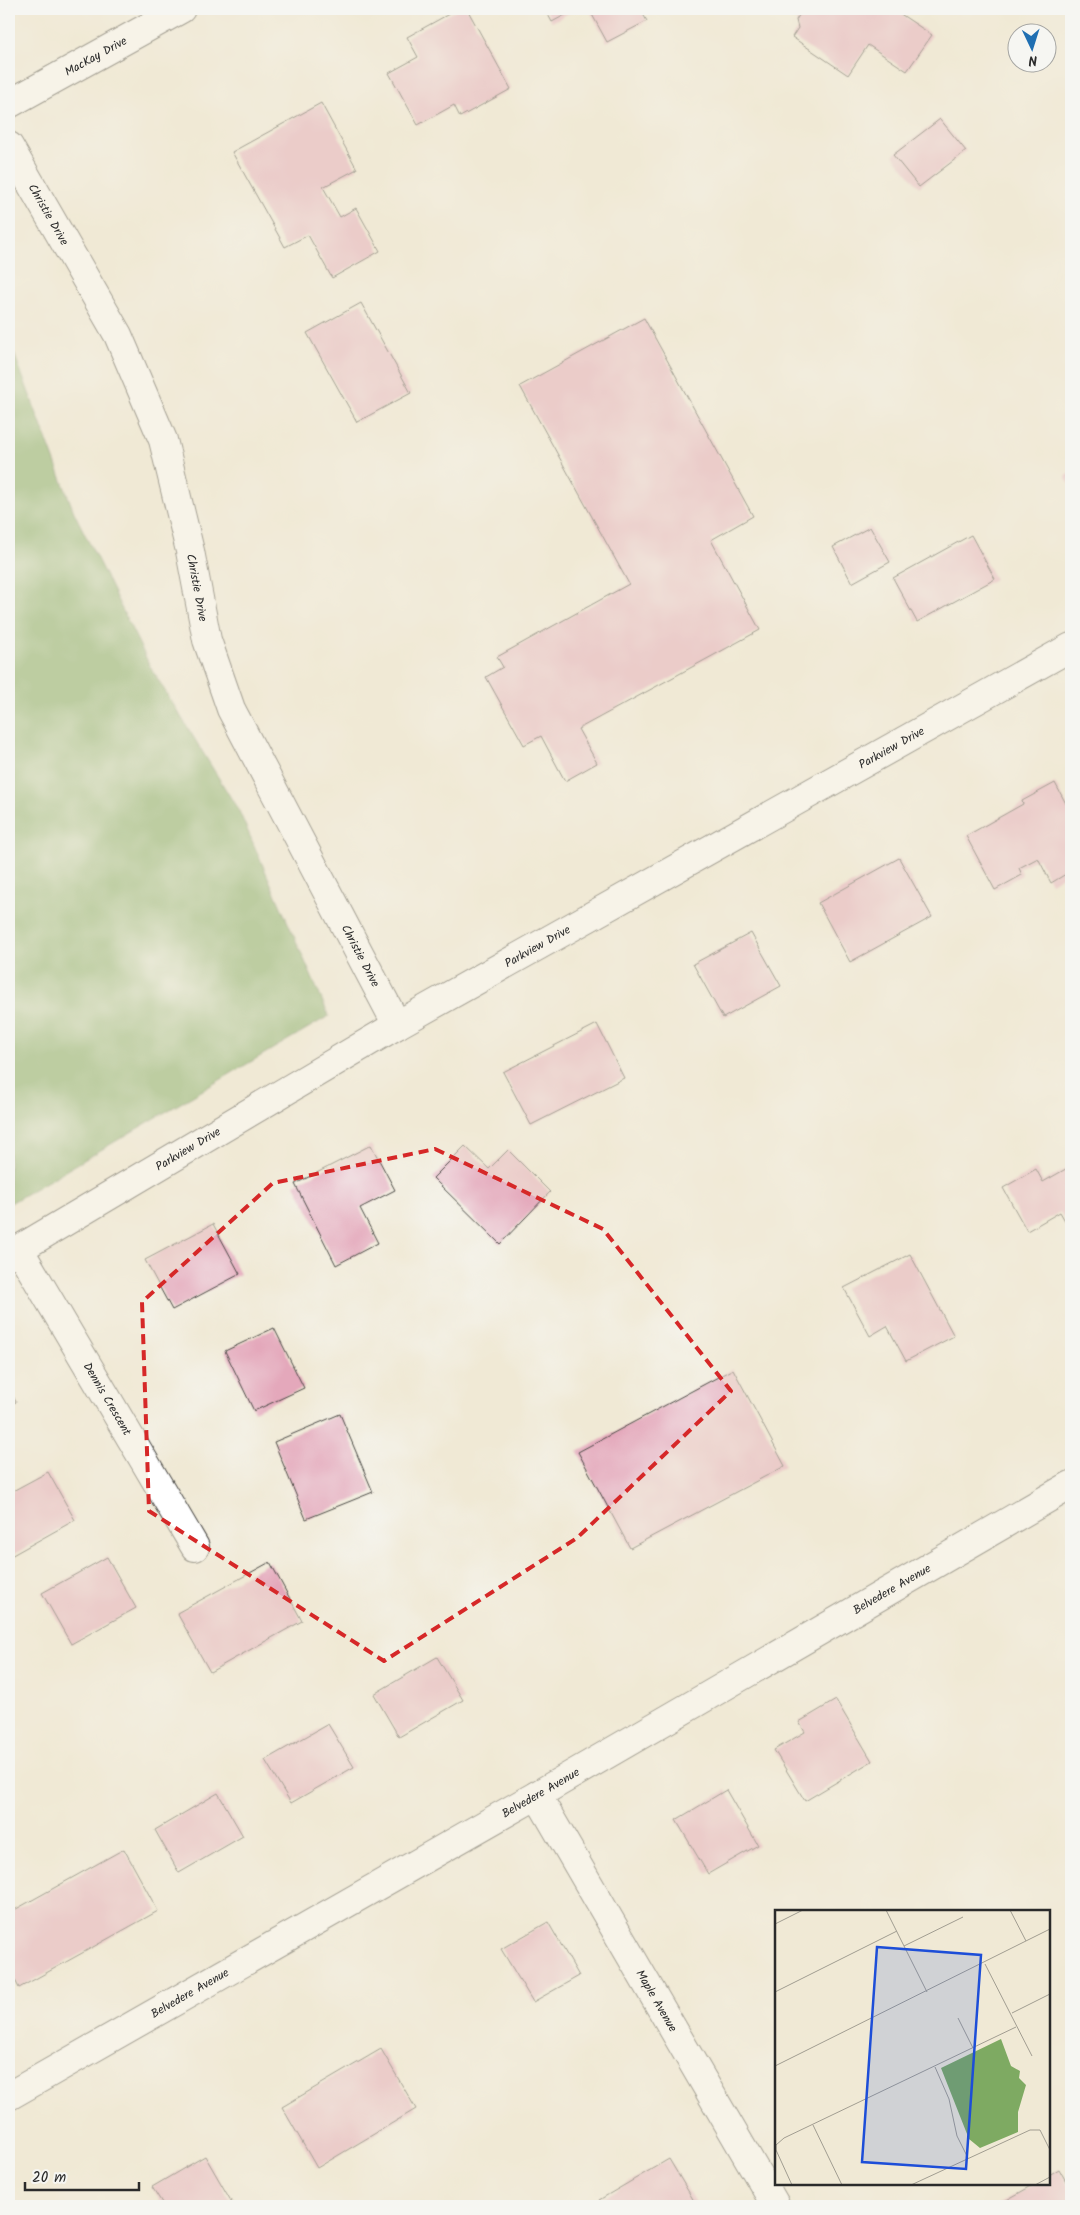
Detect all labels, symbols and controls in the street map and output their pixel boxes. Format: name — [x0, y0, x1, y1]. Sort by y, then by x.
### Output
north arrow — [1008, 22, 1058, 72]
street label: MacKay Drive — [61, 31, 131, 82]
text: N — [1028, 49, 1038, 71]
street label: Christie Drive — [23, 180, 74, 250]
street label: Christie Drive — [181, 552, 212, 624]
street label: Parkview Drive — [855, 722, 929, 774]
street label: Parkview Drive — [501, 920, 575, 973]
street label: Christie Drive — [336, 921, 385, 991]
street label: Parkview Drive — [152, 1122, 225, 1176]
street label: Dennis Crescent — [78, 1359, 136, 1440]
street label: Belvedere Avenue — [849, 1559, 935, 1620]
street label: Belvedere Avenue — [498, 1763, 584, 1823]
inset map — [775, 1910, 1050, 2185]
street label: Belvedere Avenue — [147, 1963, 233, 2023]
street label: Maple Avenue — [631, 1966, 682, 2036]
scale bar — [25, 2160, 139, 2192]
text: 20 m — [32, 2166, 66, 2190]

